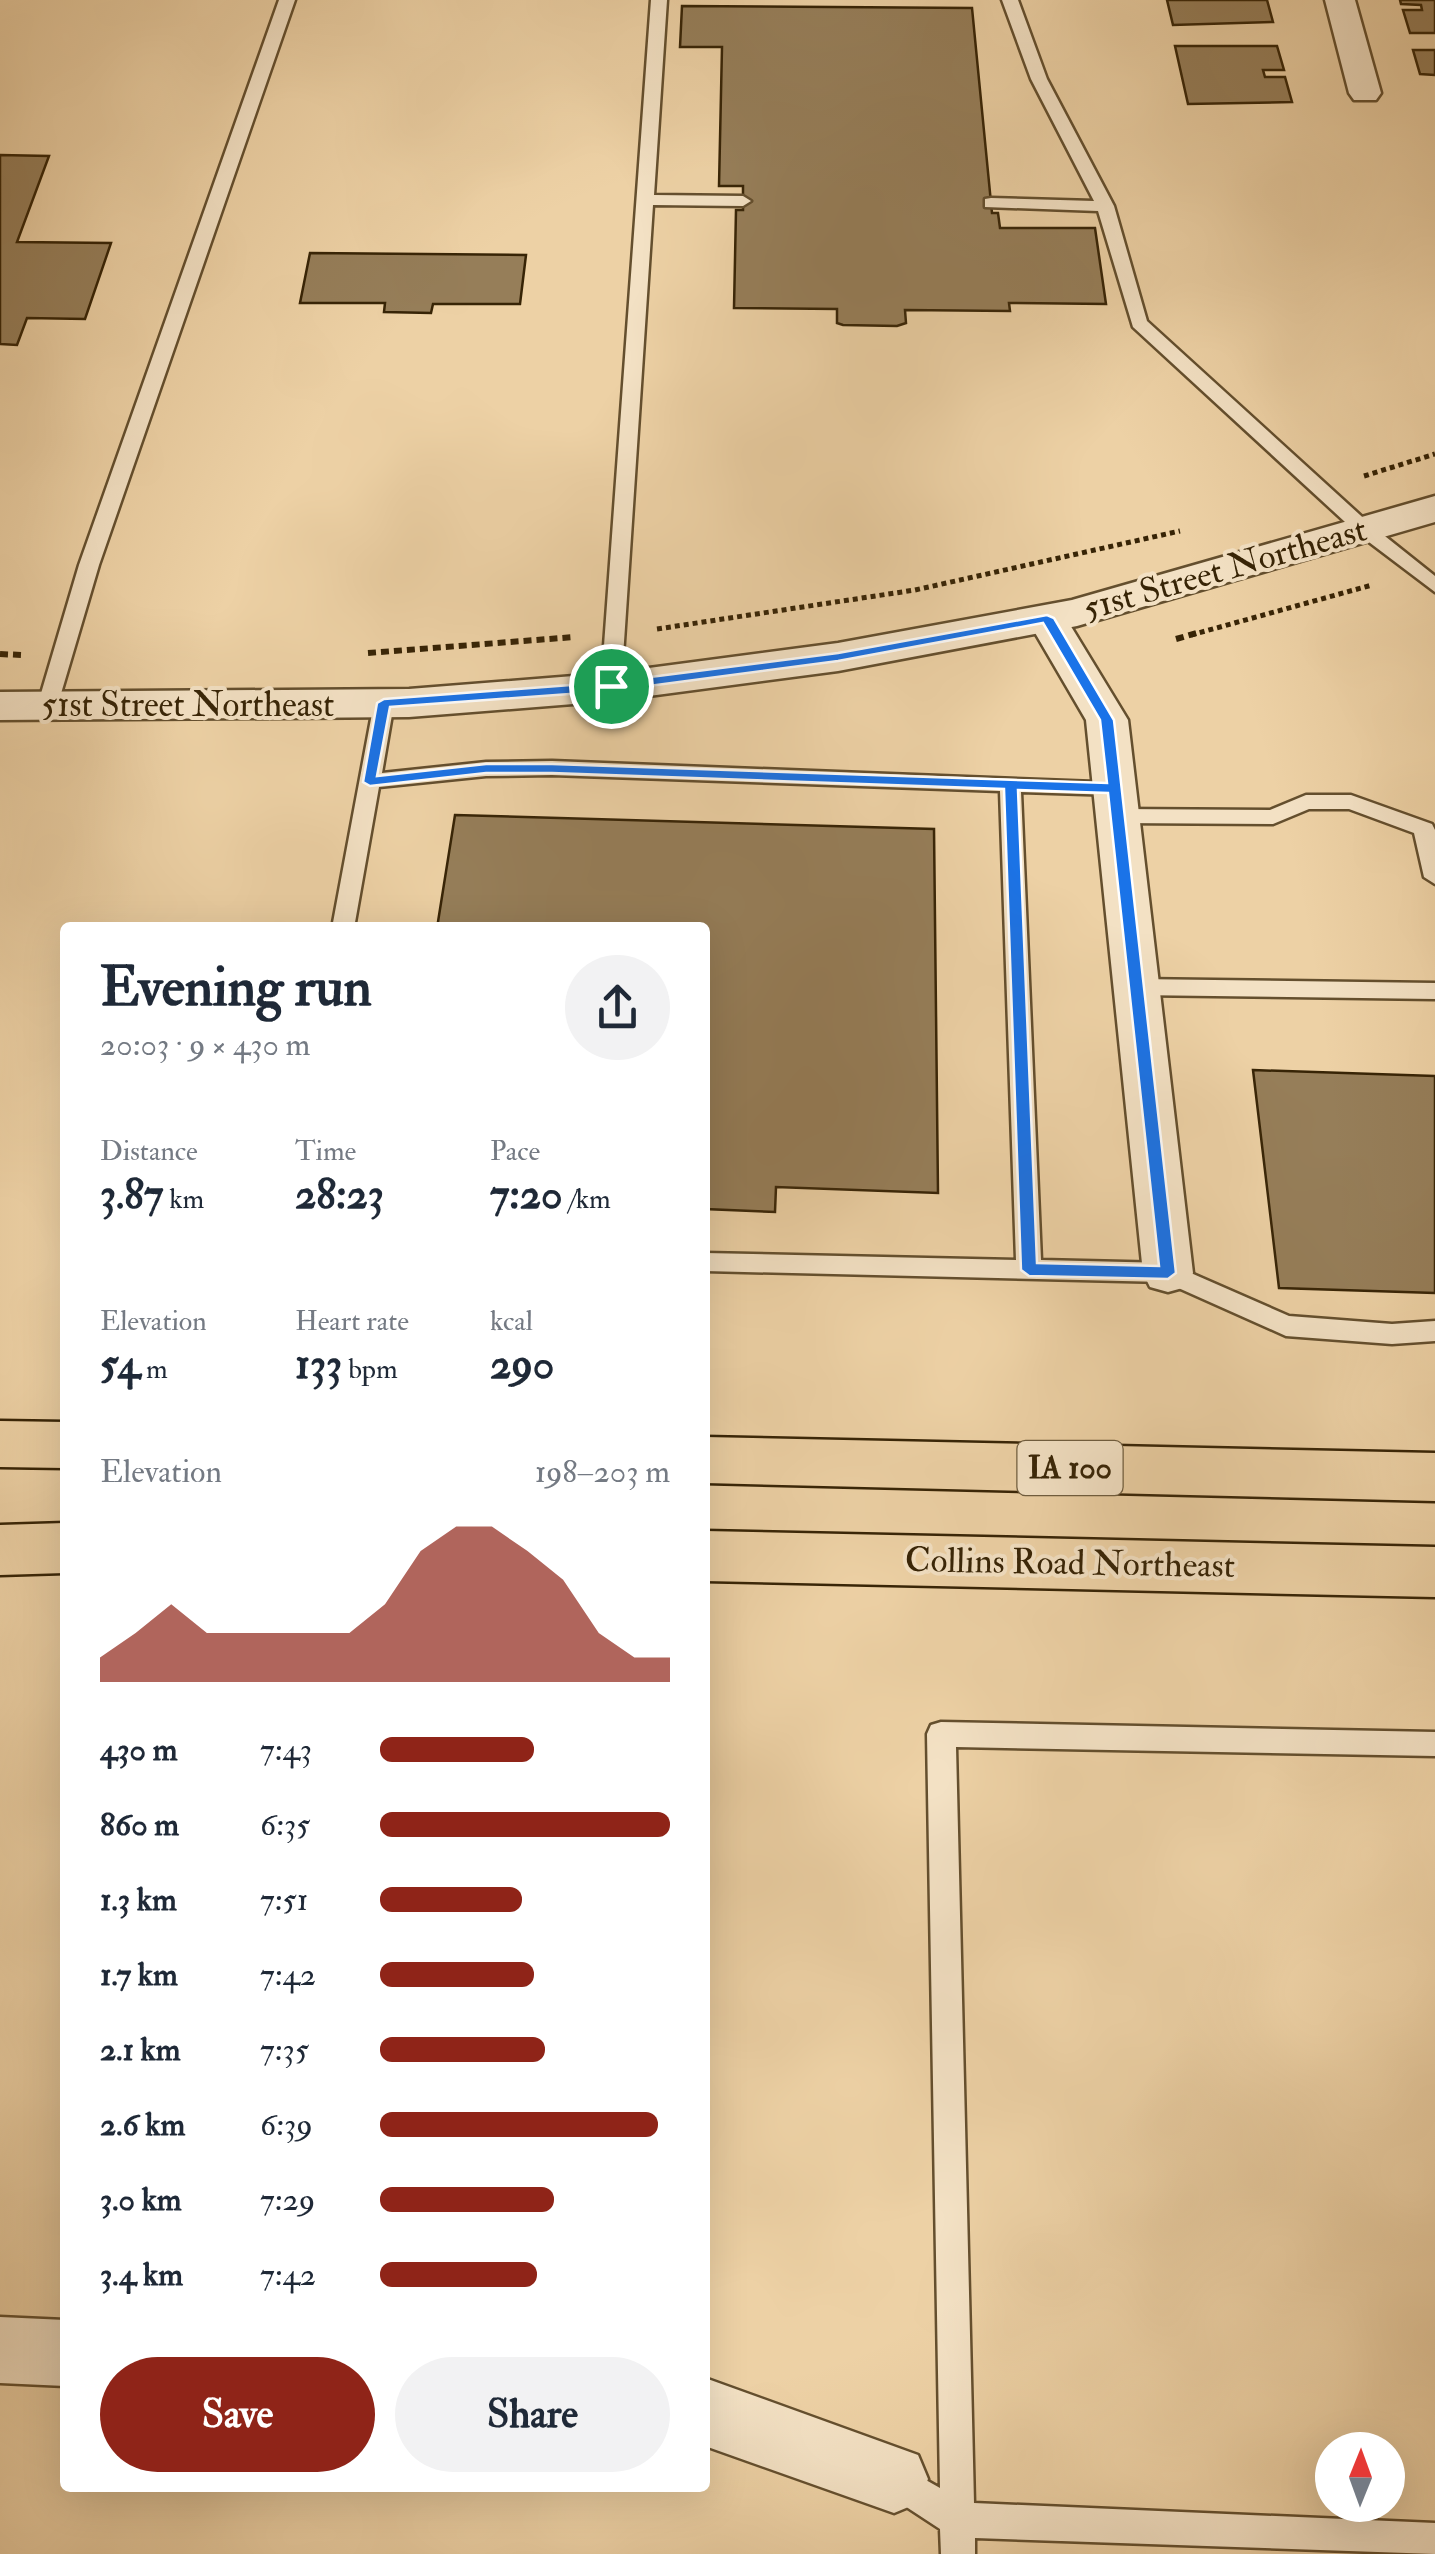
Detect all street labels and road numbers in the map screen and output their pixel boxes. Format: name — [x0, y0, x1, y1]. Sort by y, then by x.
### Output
street label: 51st Street Northeast — [1078, 507, 1372, 631]
street label: 51st Street Northeast — [42, 683, 334, 727]
road number: IA 100 — [1018, 1441, 1122, 1495]
street label: Collins Road Northeast — [905, 1538, 1235, 1588]

